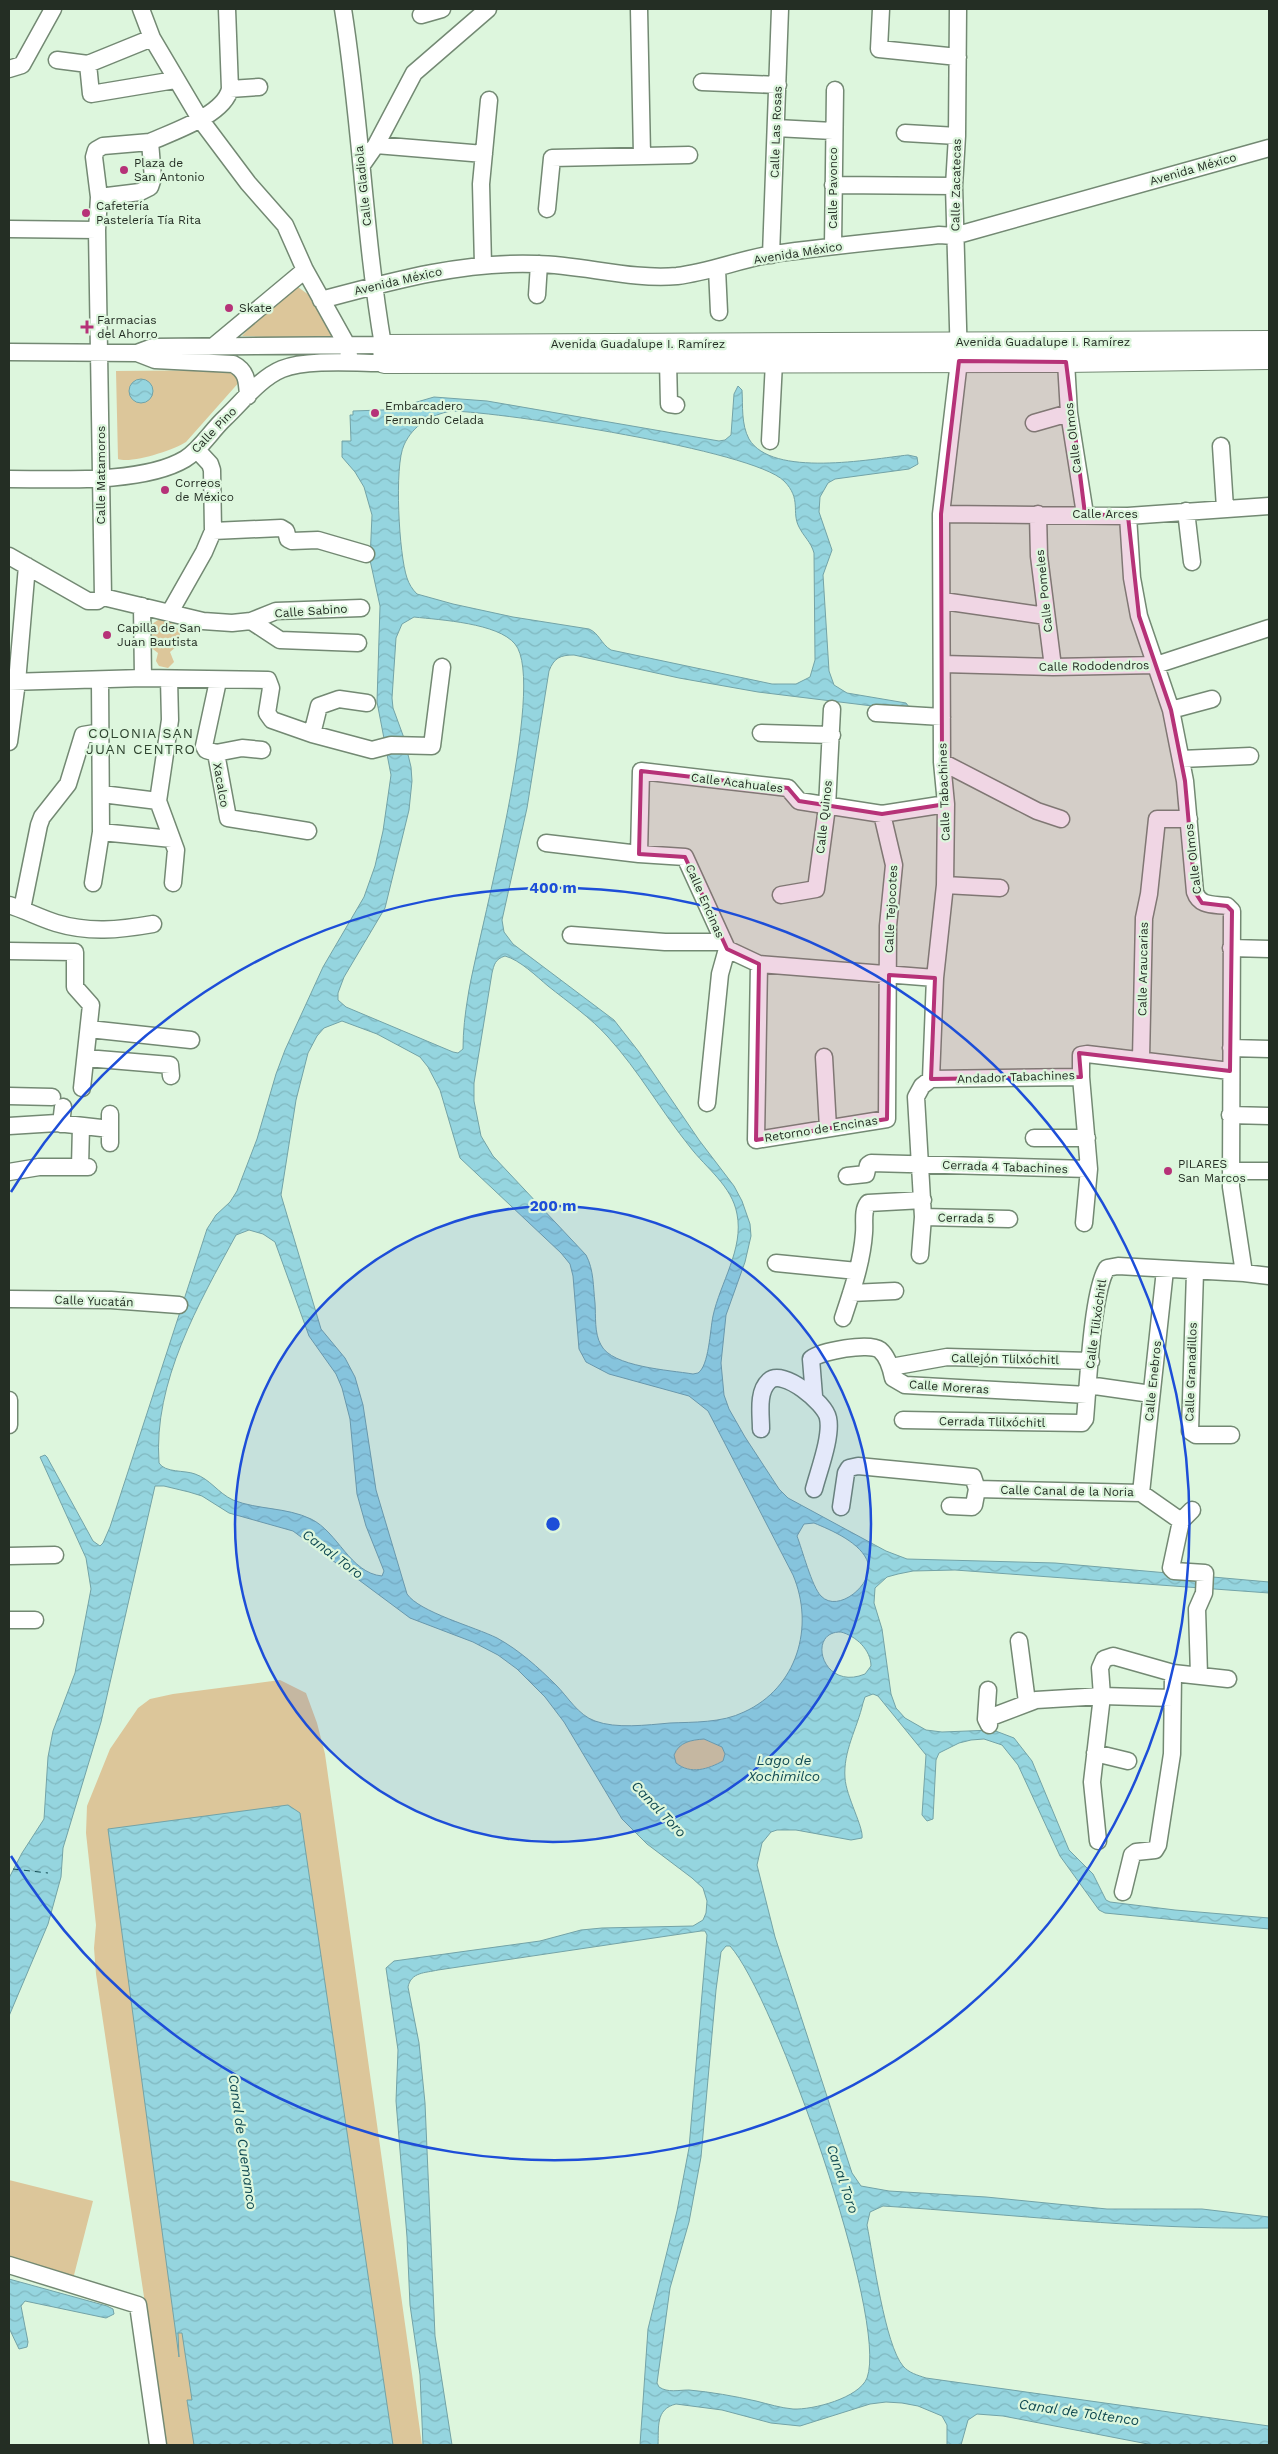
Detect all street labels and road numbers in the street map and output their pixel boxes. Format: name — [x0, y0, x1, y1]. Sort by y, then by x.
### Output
street label: Calle Las Rosas — [767, 86, 785, 178]
street label: Calle Zacatecas — [948, 138, 964, 232]
street label: Calle Gladiola — [352, 145, 374, 227]
street label: Calle Pavonco — [826, 147, 840, 229]
street label: Avenida México — [1148, 150, 1238, 188]
street label: Avenida México — [753, 239, 843, 267]
street label: Avenida México — [353, 264, 443, 298]
street label: Avenida Guadalupe I. Ramírez — [956, 335, 1130, 349]
street label: Avenida Guadalupe I. Ramírez — [551, 337, 725, 351]
street label: Calle Olmos — [1062, 402, 1084, 474]
street label: Calle Pino — [189, 404, 239, 456]
street label: Calle Matamoros — [94, 426, 108, 524]
street label: Calle Arces — [1072, 507, 1138, 521]
street label: Calle Pomeles — [1033, 549, 1055, 633]
street label: Calle Sabino — [274, 601, 348, 621]
street label: Calle Rododendros — [1039, 658, 1149, 674]
street label: Calle Tabachines — [935, 743, 953, 841]
street label: Xacalco — [210, 762, 232, 808]
street label: Calle Acahuales — [690, 770, 784, 796]
street label: Calle Quinos — [813, 780, 835, 854]
street label: Calle Olmos — [1182, 823, 1204, 895]
street label: Calle Encinas — [683, 862, 727, 940]
street label: Calle Tejocotes — [882, 864, 900, 954]
street label: Calle Araucarias — [1135, 922, 1151, 1016]
street label: Andador Tabachines — [957, 1068, 1075, 1086]
street label: Retorno de Encinas — [763, 1113, 879, 1145]
street label: Cerrada 4 Tabachines — [942, 1158, 1068, 1176]
street label: Cerrada 5 — [938, 1211, 994, 1225]
street label: Calle Tlilxóchitl — [1083, 1278, 1109, 1370]
street label: Calle Yucatán — [54, 1293, 134, 1309]
street label: Calle Granadillos — [1182, 1322, 1200, 1422]
street label: Calle Enebros — [1142, 1340, 1164, 1422]
street label: Callejón Tlilxóchitl — [951, 1351, 1059, 1367]
street label: Calle Moreras — [909, 1377, 989, 1397]
street label: Cerrada Tlilxóchitl — [939, 1414, 1046, 1430]
street label: Calle Canal de la Noria — [1000, 1483, 1134, 1499]

